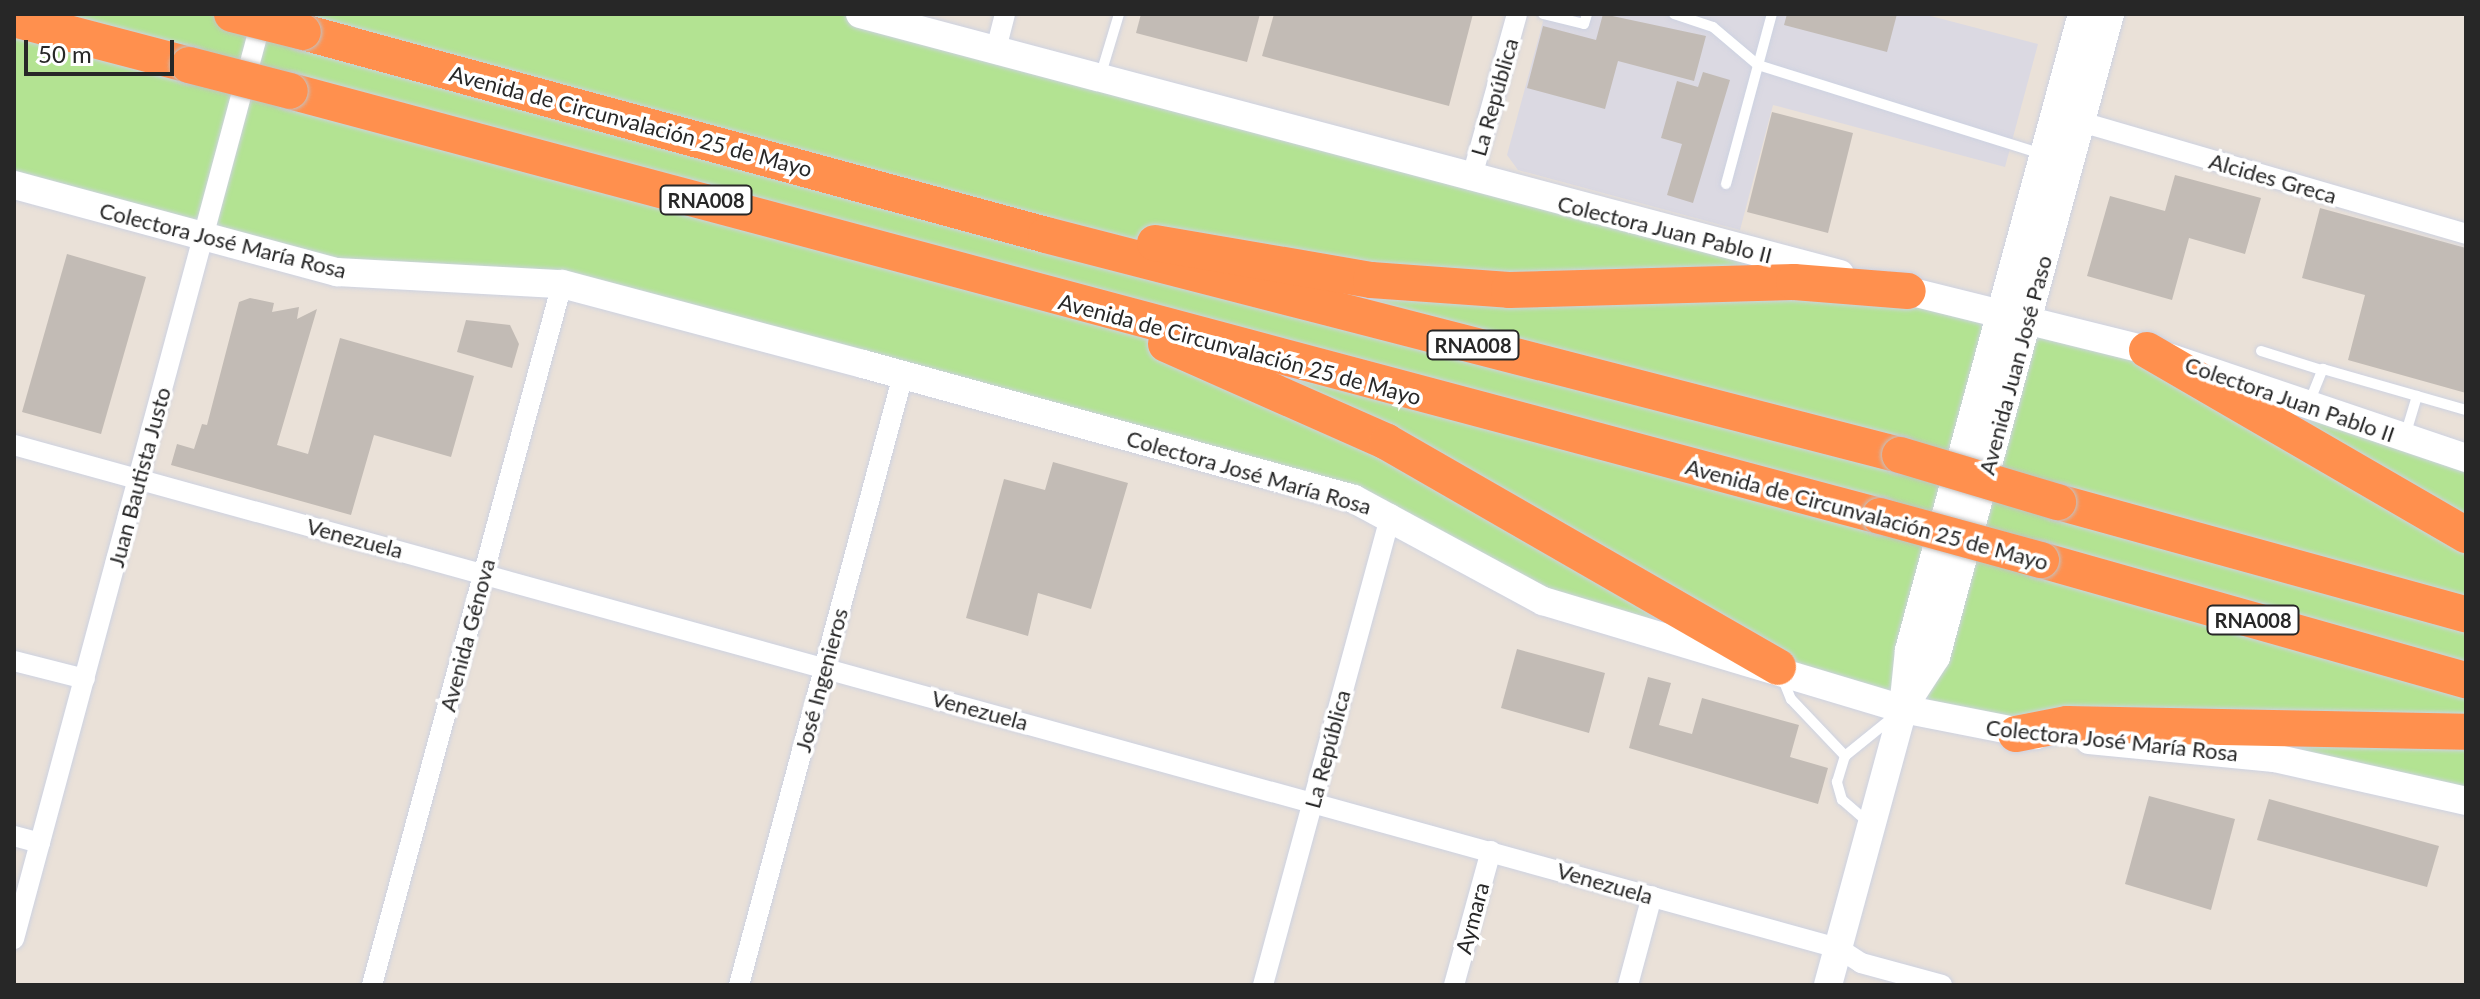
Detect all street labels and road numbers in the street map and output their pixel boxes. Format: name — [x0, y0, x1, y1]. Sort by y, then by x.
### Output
street label: La República — [1465, 35, 1523, 159]
street label: Avenida de Circunvalación 25 de Mayo — [447, 60, 815, 182]
street label: Alcides Greca — [2206, 147, 2340, 209]
road number: RNA008 — [658, 184, 754, 216]
street label: Colectora Juan Pablo II — [1555, 189, 1775, 269]
street label: Colectora José María Rosa — [97, 196, 349, 284]
street label: Avenida Juan José Paso — [1973, 252, 2057, 478]
street label: Avenida de Circunvalación 25 de Mayo — [1056, 288, 1424, 410]
road number: RNA008 — [1425, 329, 1521, 361]
street label: Colectora Juan Pablo II — [2181, 351, 2399, 447]
street label: Juan Bautista Justo — [102, 384, 176, 570]
street label: Colectora José María Rosa — [1123, 424, 1375, 520]
street label: Avenida de Circunvalación 25 de Mayo — [1683, 453, 2051, 575]
street label: Venezuela — [304, 512, 406, 564]
street label: Avenida Génova — [434, 556, 500, 714]
road number: RNA008 — [2205, 604, 2301, 636]
street label: José Ingenieros — [789, 605, 853, 755]
street label: Venezuela — [929, 684, 1031, 736]
street label: La República — [1299, 687, 1355, 811]
street label: Colectora José María Rosa — [1984, 714, 2240, 766]
street label: Venezuela — [1554, 857, 1656, 909]
street label: Aymara — [1450, 879, 1494, 957]

